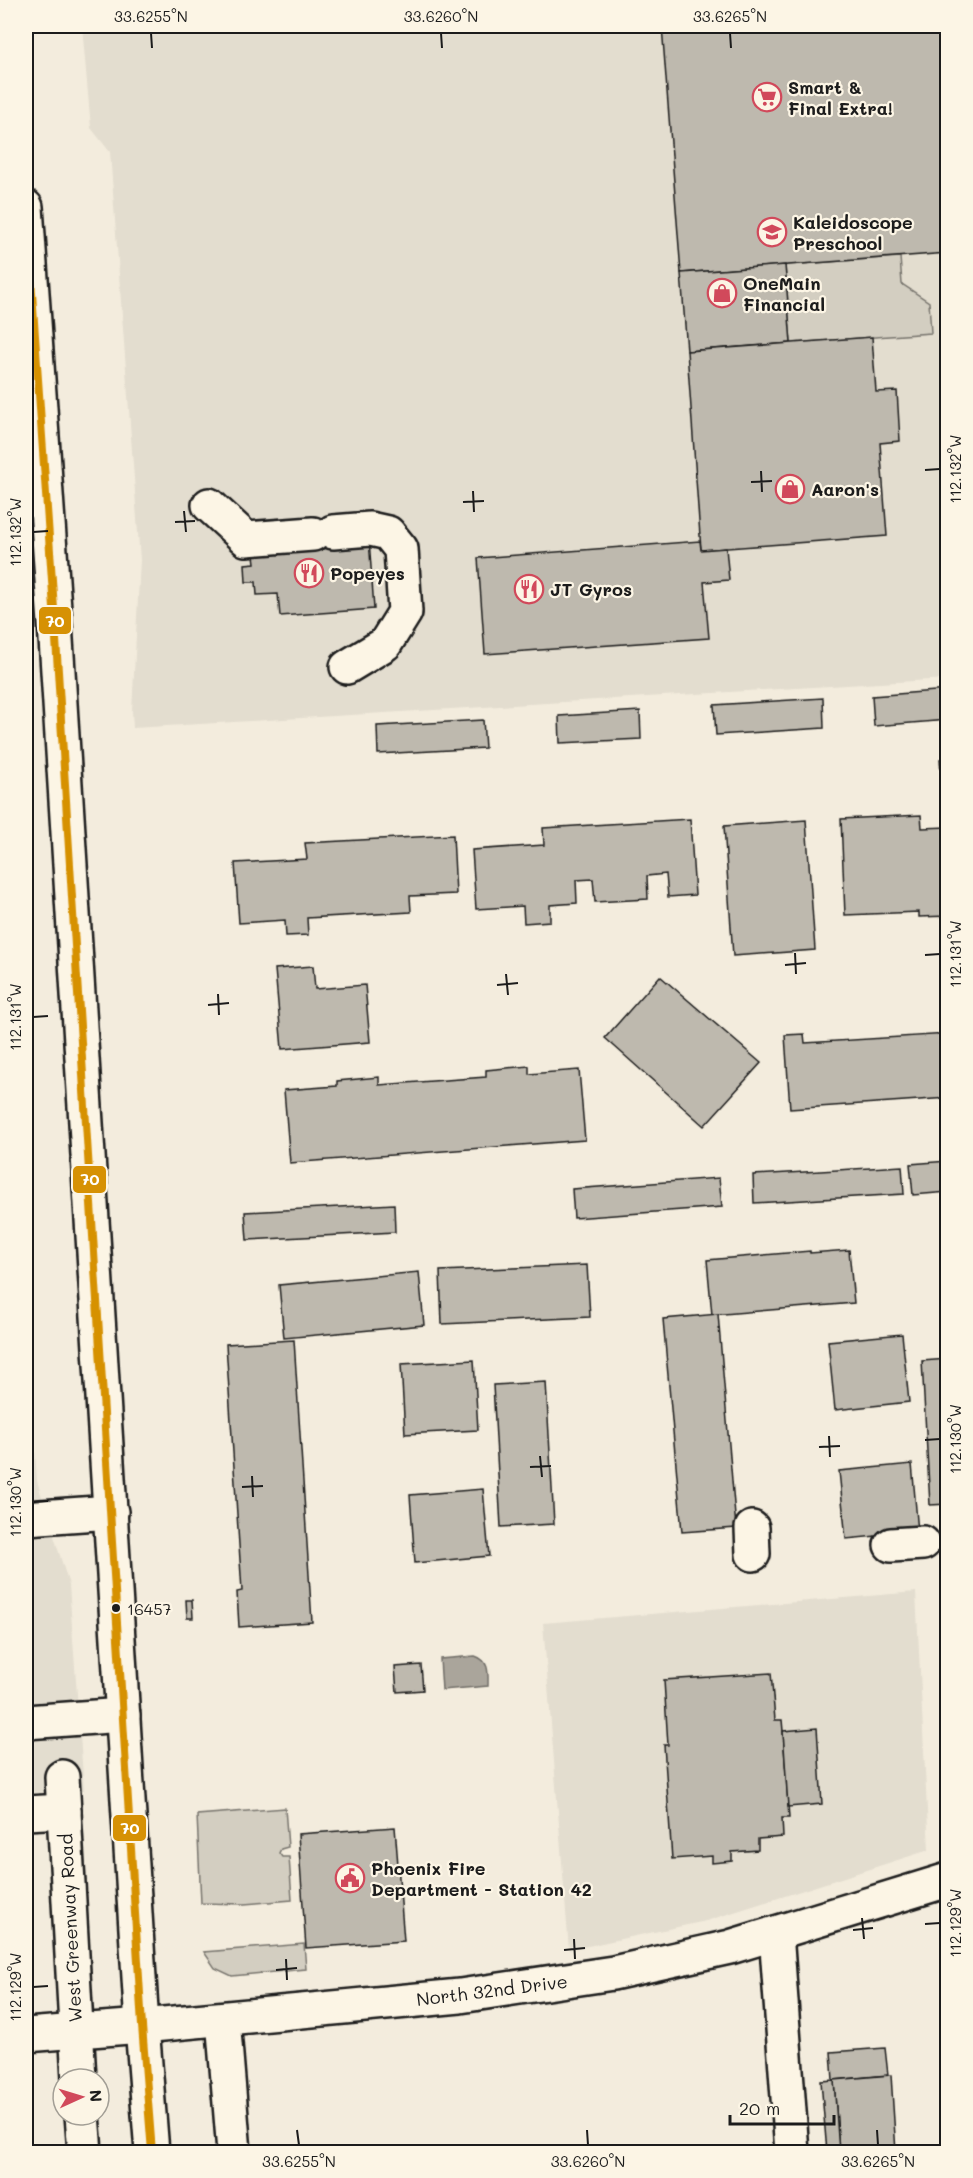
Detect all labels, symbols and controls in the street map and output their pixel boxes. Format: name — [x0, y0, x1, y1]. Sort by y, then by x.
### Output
text: 33.6255°N — [114, 6, 188, 26]
text: 33.6260°N — [404, 6, 478, 26]
text: 33.6265°N — [693, 6, 767, 26]
place label: Smart & Final Extra! — [788, 75, 893, 120]
supermarket icon: Smart & Final Extra! — [751, 81, 783, 113]
place label: Kaleidoscope Preschool — [793, 210, 913, 255]
school or university icon: Kaleidoscope Preschool — [756, 216, 788, 248]
place label: OneMain Financial — [743, 271, 825, 316]
shop icon: OneMain Financial — [706, 277, 738, 309]
text: 112.132°W — [945, 434, 965, 504]
shop icon: Aaron's — [774, 473, 806, 505]
place label: Aaron's — [811, 477, 879, 501]
text: 112.132°W — [5, 497, 25, 567]
restaurant icon: Popeyes — [293, 557, 325, 589]
place label: Popeyes — [330, 561, 405, 585]
restaurant icon: JT Gyros — [513, 573, 545, 605]
place label: JT Gyros — [550, 577, 632, 601]
line badge: 70 — [38, 606, 72, 635]
text: 70 — [45, 610, 65, 631]
text: 112.131°W — [945, 920, 965, 988]
text: 112.131°W — [5, 983, 25, 1051]
line badge: 70 — [72, 1165, 107, 1194]
text: 70 — [80, 1168, 100, 1189]
text: 112.130°W — [945, 1404, 965, 1474]
text: 112.130°W — [5, 1467, 25, 1537]
place label: 16457 — [127, 1598, 172, 1619]
marker: 16457 — [110, 1602, 122, 1614]
line badge: 70 — [112, 1814, 147, 1842]
text: 70 — [120, 1817, 140, 1838]
street label: West Greenway Road — [53, 1833, 87, 2023]
place label: Phoenix Fire Department - Station 42 — [371, 1856, 592, 1901]
public building icon: Phoenix Fire Department - Station 42 — [334, 1862, 366, 1894]
text: 112.129°W — [945, 1888, 965, 1958]
text: 112.129°W — [5, 1952, 25, 2022]
street label: North 32nd Drive — [415, 1969, 569, 2011]
north arrow — [51, 2067, 111, 2127]
scale bar — [730, 2088, 834, 2126]
text: N — [86, 2089, 107, 2103]
text: 20 m — [739, 2096, 780, 2120]
text: 33.6255°N — [262, 2151, 336, 2171]
text: 33.6260°N — [551, 2151, 625, 2171]
text: 33.6265°N — [841, 2151, 915, 2171]

